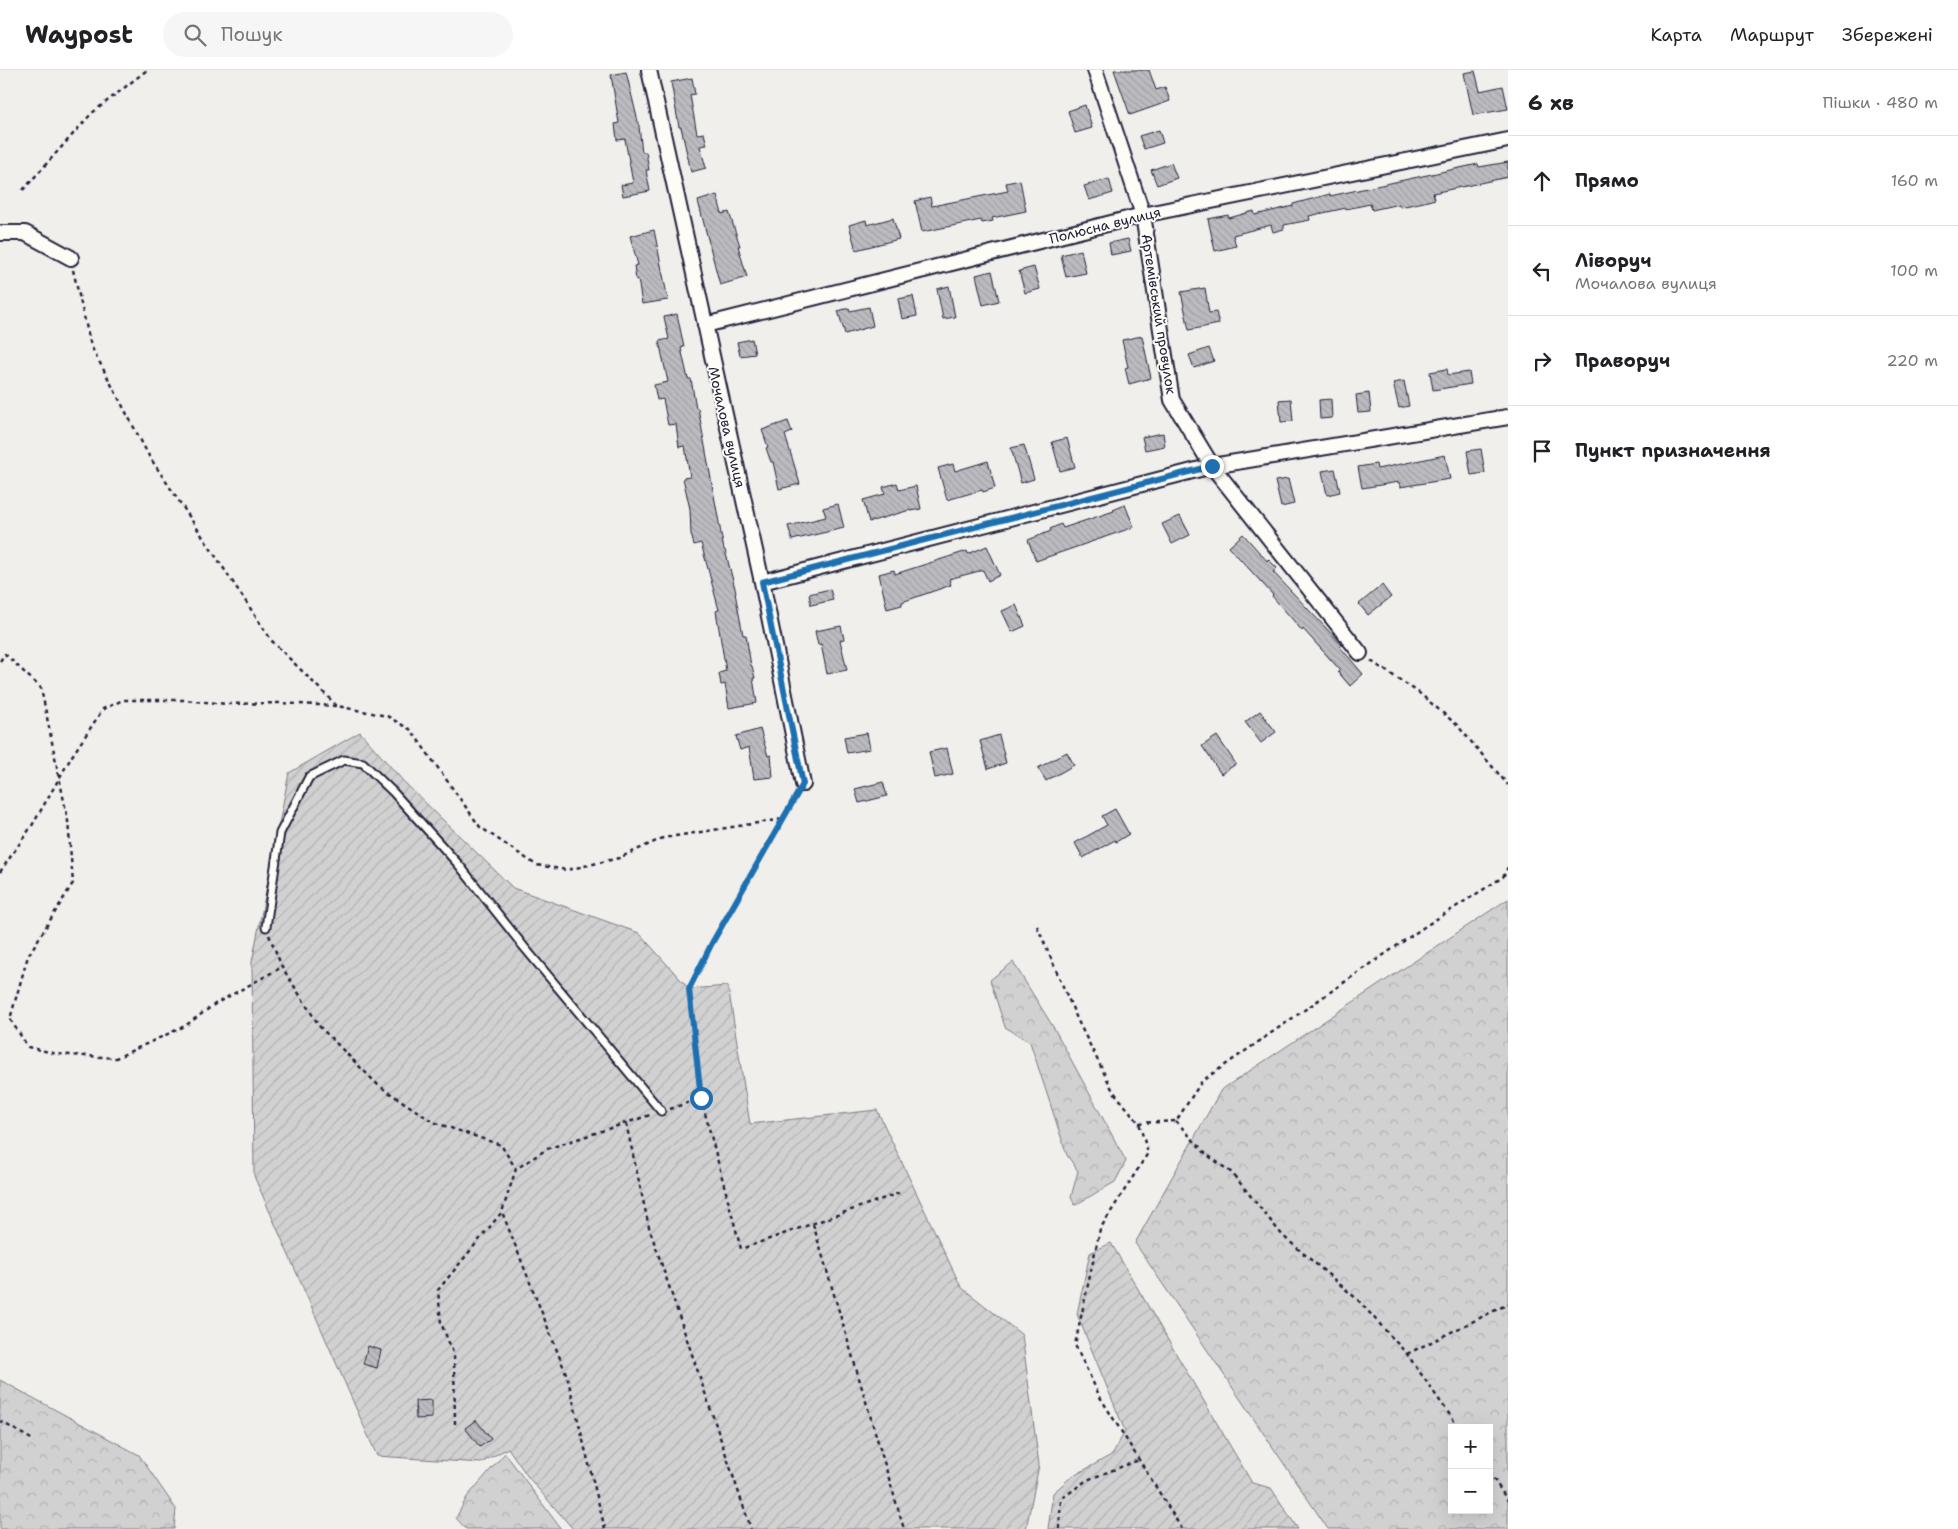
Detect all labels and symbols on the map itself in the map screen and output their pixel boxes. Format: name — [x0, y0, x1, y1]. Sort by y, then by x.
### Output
street label: Полюсна вулиця — [1047, 202, 1163, 248]
street label: Артемівський провулок — [1137, 233, 1181, 396]
street label: Мочалова вулиця — [704, 365, 750, 489]
route end — [1201, 455, 1224, 478]
route start — [690, 1087, 713, 1110]

